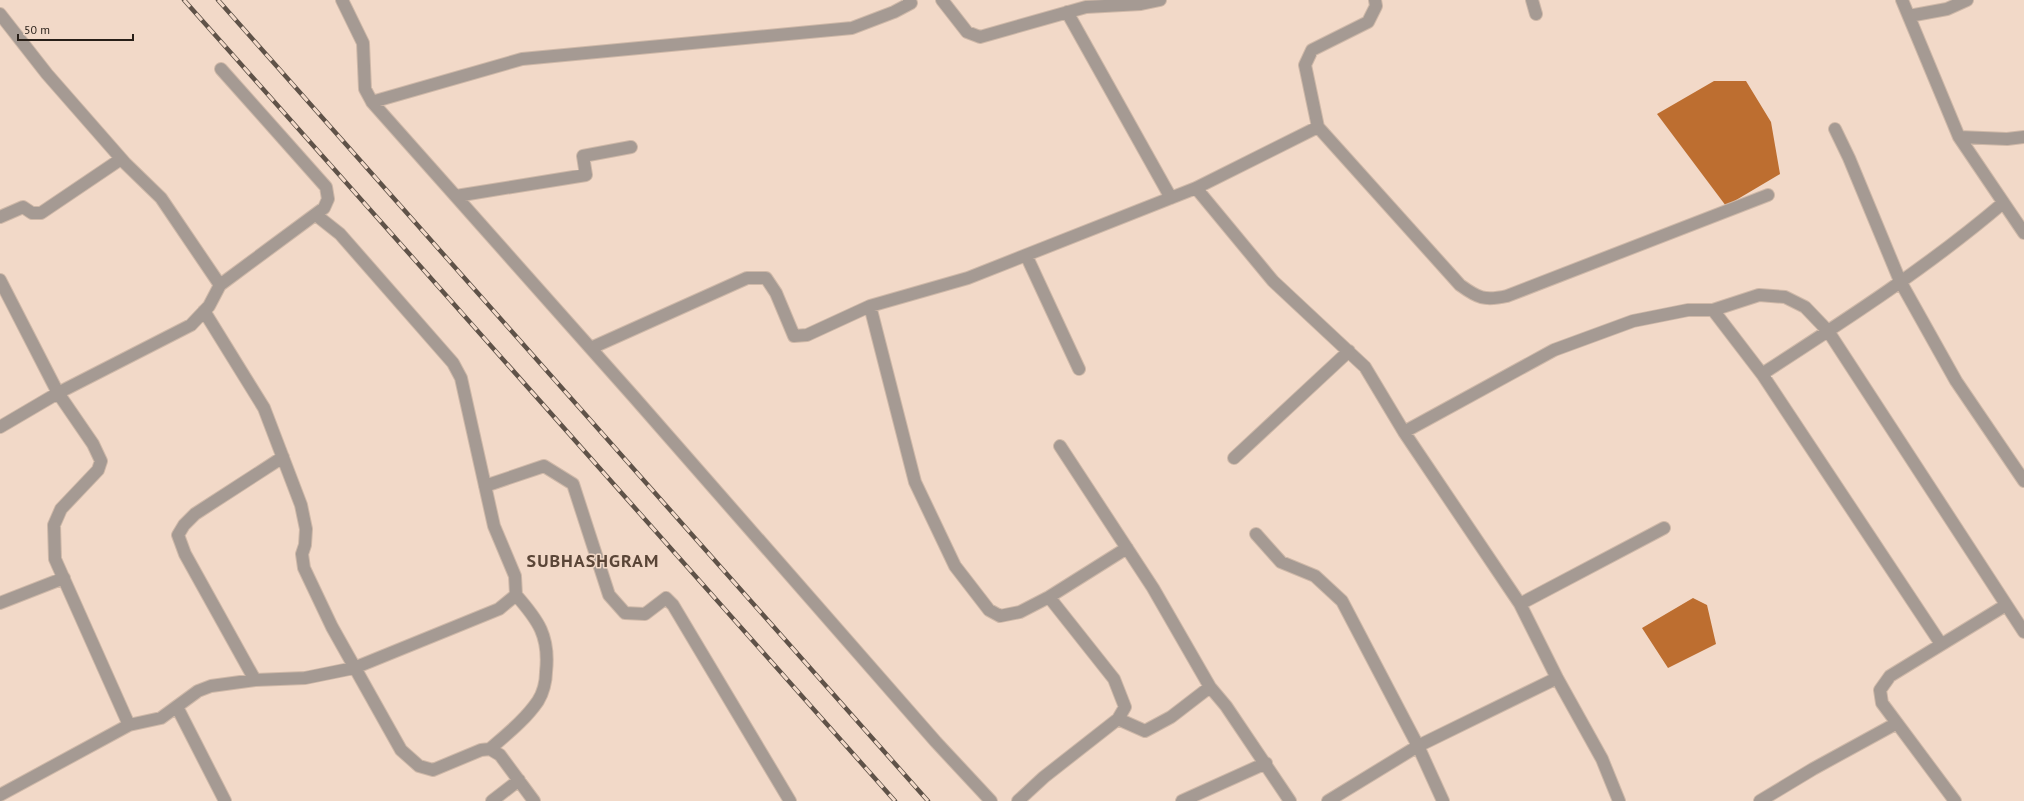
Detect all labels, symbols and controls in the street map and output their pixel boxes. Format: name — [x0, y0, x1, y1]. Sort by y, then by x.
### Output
scale bar — [18, 16, 133, 42]
text: 50 m — [24, 22, 50, 37]
district label: SUBHASHGRAM — [527, 549, 659, 572]

